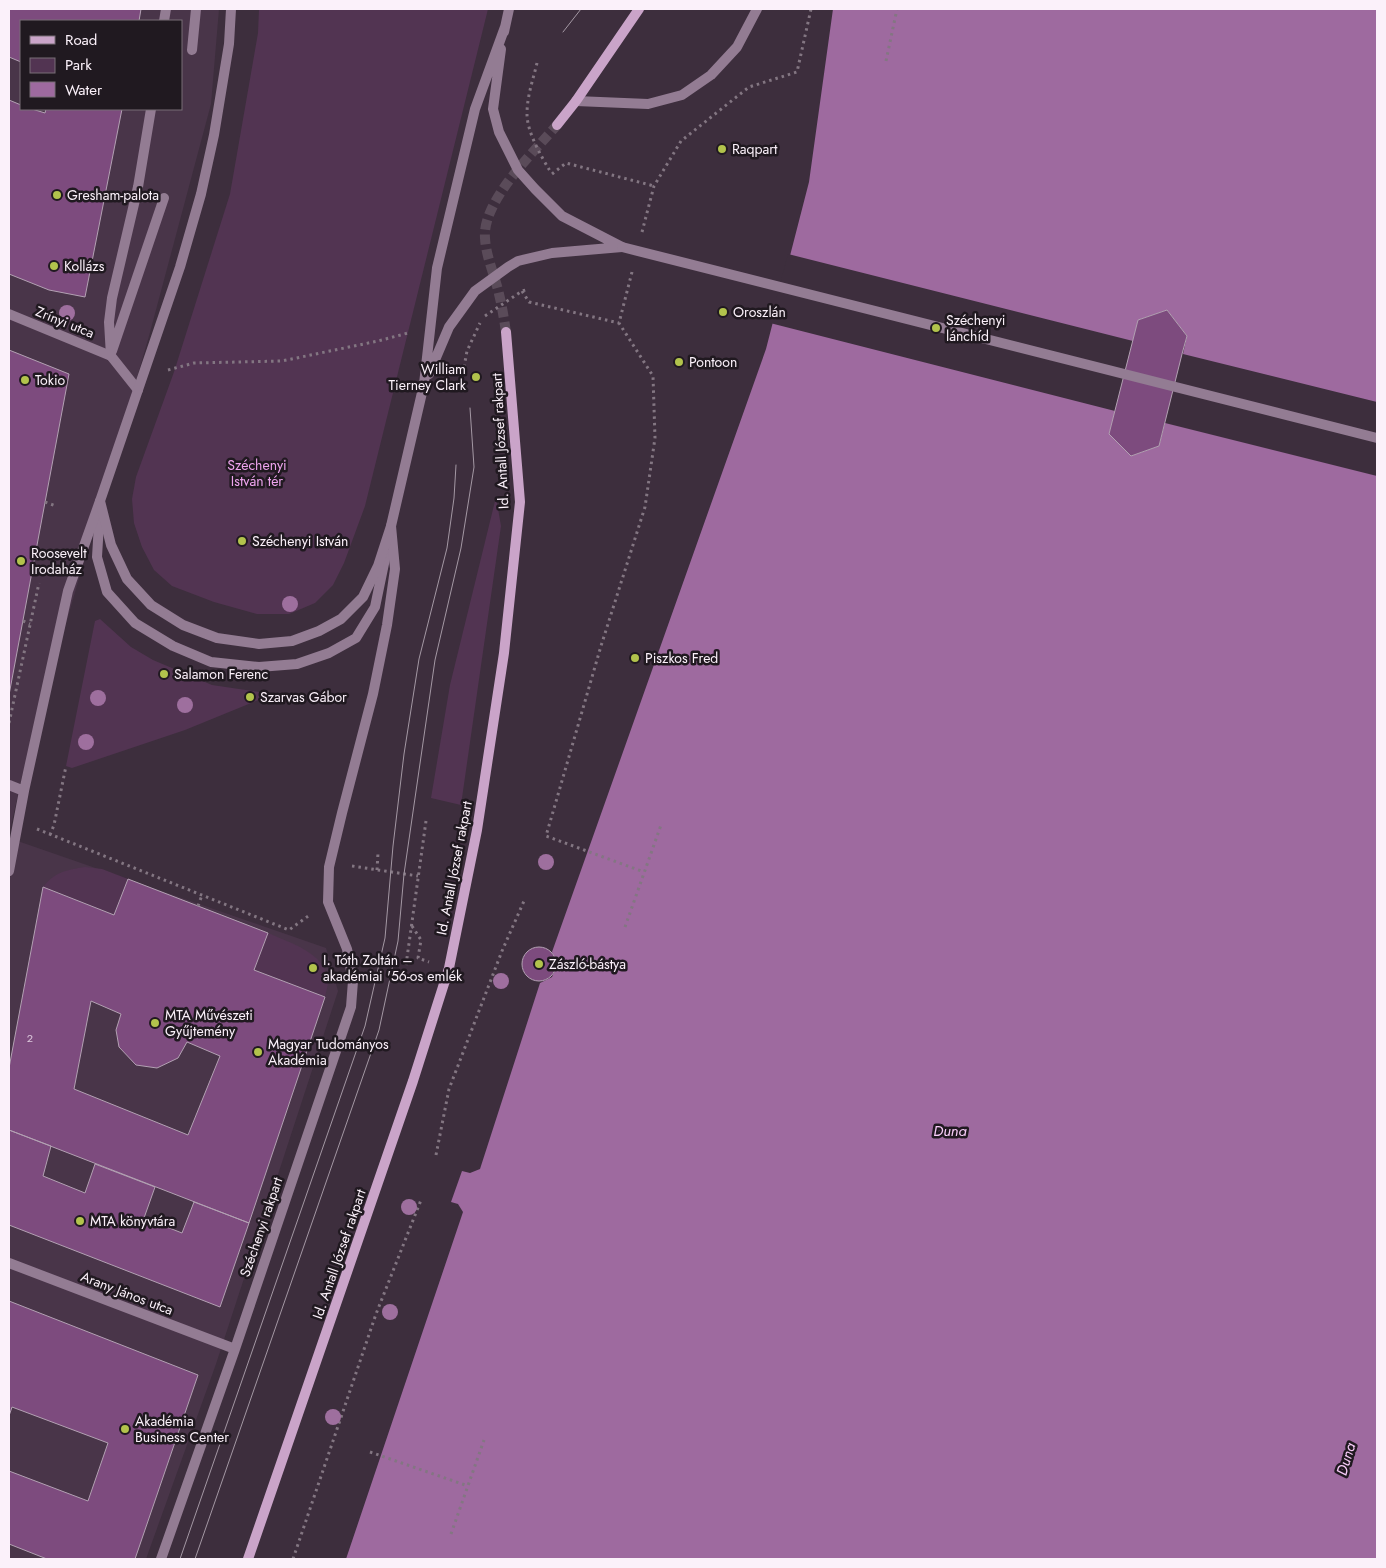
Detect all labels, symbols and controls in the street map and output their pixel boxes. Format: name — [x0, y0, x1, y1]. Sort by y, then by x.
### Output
legend — [20, 20, 182, 110]
text: Road — [65, 29, 97, 51]
text: Park — [65, 54, 92, 76]
text: Water — [65, 79, 103, 101]
place label: Raqpart — [732, 139, 778, 159]
marker: Raqpart — [716, 143, 728, 155]
place label: Gresham-palota — [67, 185, 159, 205]
marker: Gresham-palota — [51, 189, 63, 201]
place label: Kollázs — [64, 256, 105, 276]
marker: Kollázs — [48, 260, 60, 272]
street label: Zrínyi utca — [33, 301, 97, 343]
place label: Oroszlán — [733, 302, 786, 322]
marker: Oroszlán — [717, 306, 729, 318]
place label: Széchenyi lánchíd — [946, 310, 1005, 346]
marker: Széchenyi lánchíd — [930, 322, 942, 334]
place label: Pontoon — [689, 352, 737, 372]
marker: Pontoon — [673, 356, 685, 368]
place label: William Tierney Clark — [389, 359, 467, 395]
place label: Tokio — [35, 370, 66, 390]
marker: William Tierney Clark — [470, 371, 482, 383]
street label: Id. Antall József rakpart — [486, 372, 514, 509]
marker: Tokio — [19, 374, 31, 386]
park label: Széchenyi István tér — [227, 455, 287, 491]
place label: Széchenyi István — [252, 531, 348, 551]
marker: Széchenyi István — [236, 535, 248, 547]
place label: Roosevelt Irodaház — [31, 543, 87, 579]
marker: Roosevelt Irodaház — [15, 555, 27, 567]
place label: Piszkos Fred — [645, 648, 718, 668]
marker: Piszkos Fred — [629, 652, 641, 664]
place label: Salamon Ferenc — [174, 664, 268, 684]
marker: Salamon Ferenc — [158, 668, 170, 680]
place label: Szarvas Gábor — [260, 687, 347, 707]
marker: Szarvas Gábor — [244, 691, 256, 703]
street label: Id. Antall József rakpart — [431, 799, 477, 937]
place label: I. Tóth Zoltán – akadémiai '56-os emlék — [323, 950, 463, 986]
place label: Zászló-bástya — [549, 954, 626, 974]
marker: Zászló-bástya — [533, 958, 545, 970]
marker: I. Tóth Zoltán – akadémiai '56-os emlék — [307, 962, 319, 974]
place label: MTA Művészeti Gyűjtemény — [165, 1005, 253, 1041]
marker: MTA Művészeti Gyűjtemény — [149, 1017, 161, 1029]
house number: 2 — [27, 1030, 33, 1046]
place label: Magyar Tudományos Akadémia — [268, 1034, 389, 1070]
marker: Magyar Tudományos Akadémia — [252, 1046, 264, 1058]
water label: Duna — [933, 1120, 967, 1142]
street label: Széchenyi rakpart — [235, 1174, 288, 1280]
street label: Id. Antall József rakpart — [307, 1186, 371, 1322]
place label: MTA könyvtára — [90, 1211, 175, 1231]
marker: MTA könyvtára — [74, 1215, 86, 1227]
street label: Arany János utca — [78, 1266, 176, 1320]
place label: Akadémia Business Center — [135, 1411, 229, 1447]
marker: Akadémia Business Center — [119, 1423, 131, 1435]
water label: Duna — [1331, 1439, 1362, 1478]

